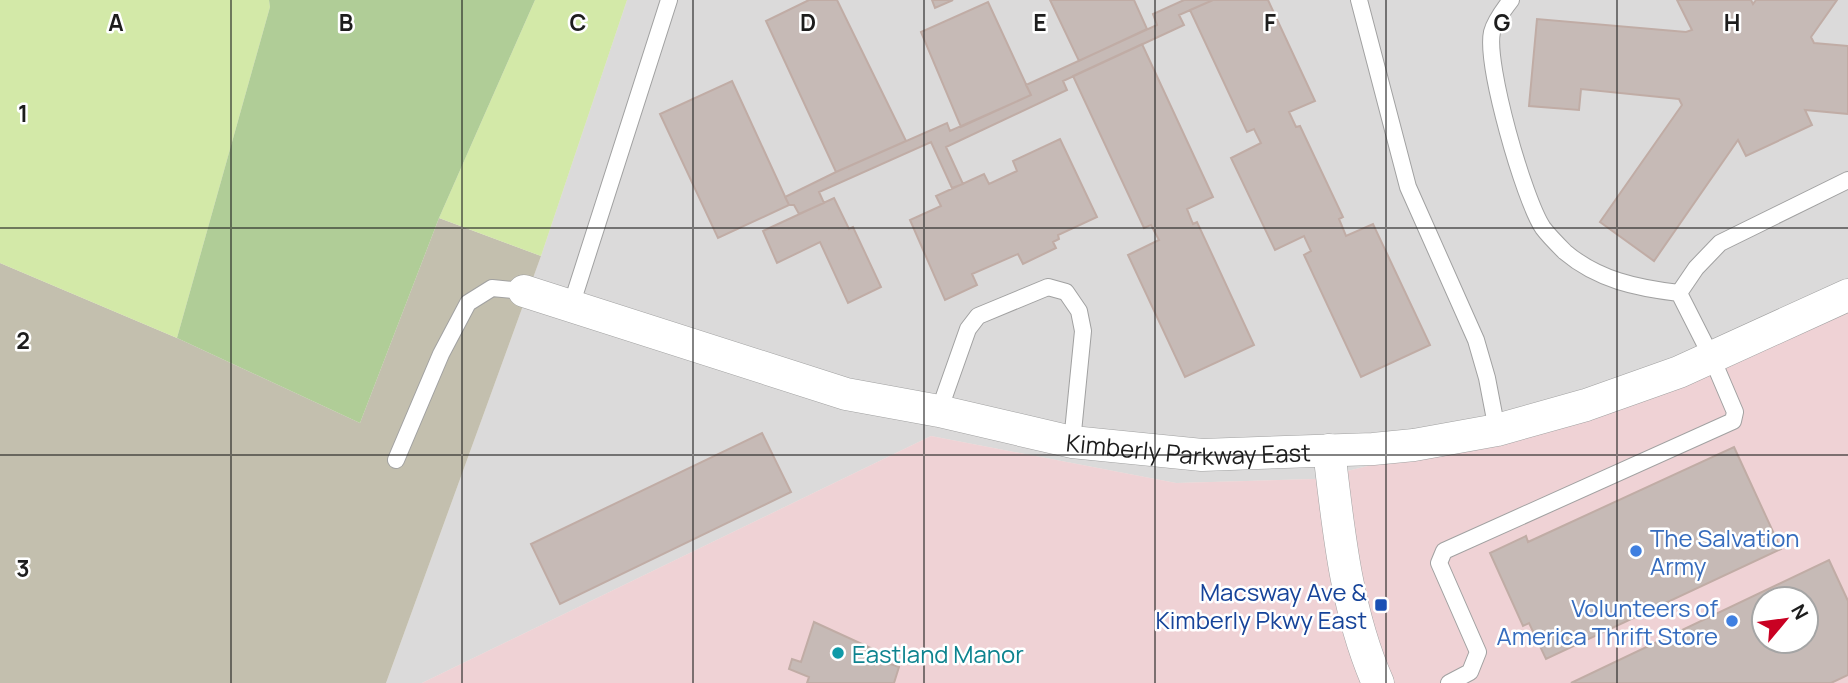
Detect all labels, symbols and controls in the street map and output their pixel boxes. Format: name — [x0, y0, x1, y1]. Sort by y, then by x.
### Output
text: A — [108, 6, 124, 38]
text: B — [339, 6, 353, 38]
text: C — [570, 6, 587, 38]
text: D — [800, 6, 816, 38]
text: E — [1033, 6, 1047, 38]
text: F — [1264, 6, 1276, 38]
text: G — [1494, 6, 1511, 38]
text: H — [1724, 6, 1740, 38]
text: 1 — [18, 97, 28, 129]
text: 2 — [16, 324, 30, 356]
street label: Kimberly Parkway East — [1065, 425, 1311, 471]
place label: The Salvation Army — [1650, 521, 1800, 582]
marker: The Salvation Army — [1628, 543, 1644, 559]
text: 3 — [16, 552, 30, 584]
place label: Macsway Ave & Kimberly Pkwy East — [1155, 575, 1367, 636]
north arrow — [1750, 585, 1820, 655]
place label: Volunteers of America Thrift Store — [1497, 591, 1718, 652]
marker: Macsway Ave & Kimberly Pkwy East — [1373, 597, 1389, 613]
text: N — [1785, 599, 1815, 624]
marker: Volunteers of America Thrift Store — [1724, 613, 1740, 629]
place label: Eastland Manor — [852, 637, 1024, 670]
marker: Eastland Manor — [830, 645, 846, 661]

